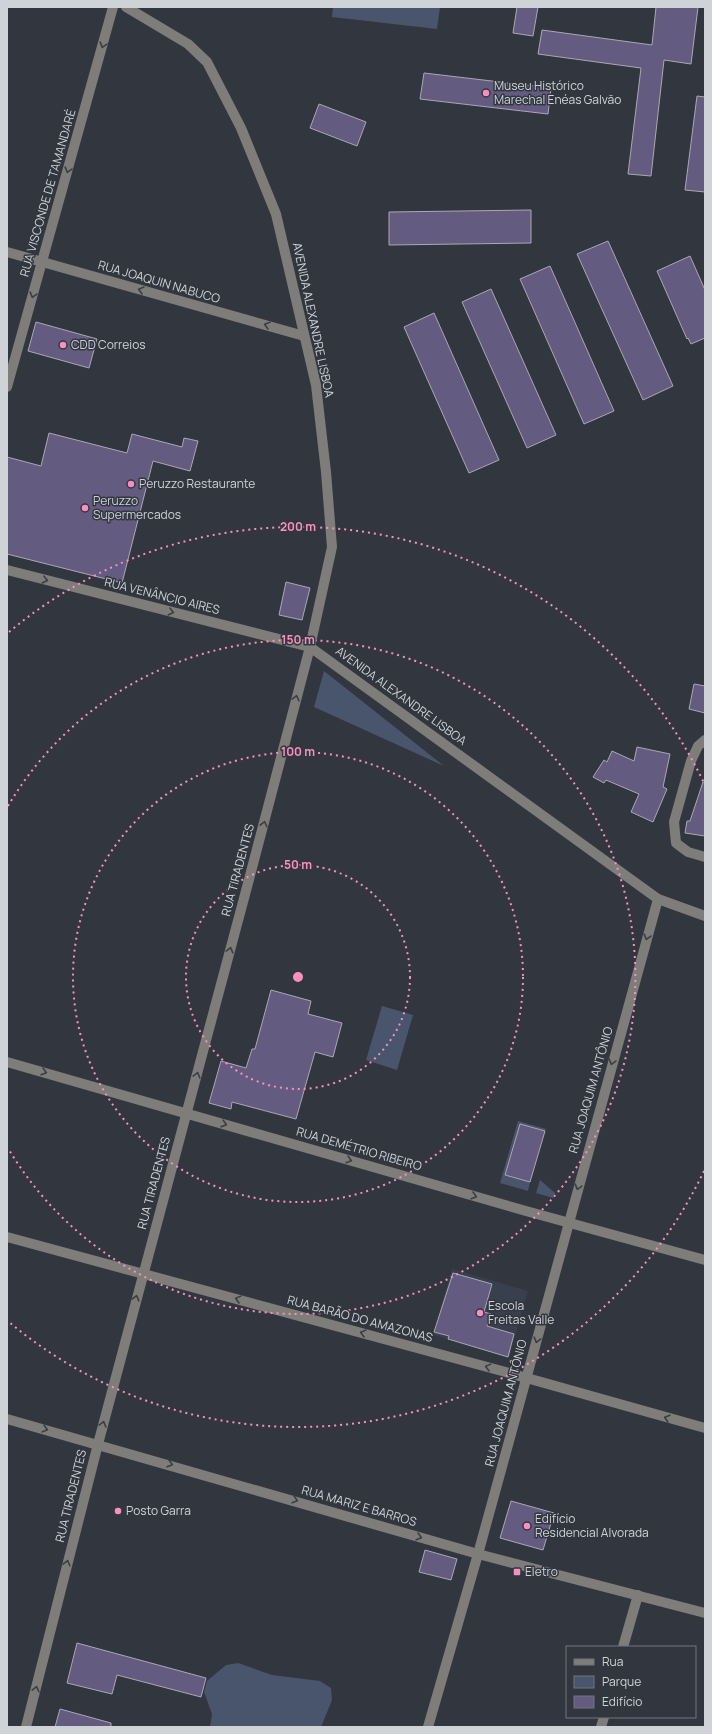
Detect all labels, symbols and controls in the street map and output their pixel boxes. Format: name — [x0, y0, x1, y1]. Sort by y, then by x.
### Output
one-way arrow — [99, 41, 108, 48]
place label: Museu Histórico Marechal Enéas Galvão — [494, 77, 621, 108]
marker: Museu Histórico Marechal Enéas Galvão — [481, 88, 491, 98]
street label: RUA VISCONDE DE TAMANDARÉ — [15, 107, 80, 279]
one-way arrow — [64, 166, 73, 173]
street label: AVENIDA ALEXANDRE LISBOA — [289, 241, 338, 399]
street label: RUA JOAQUIN NABUCO — [96, 256, 223, 307]
one-way arrow — [138, 287, 145, 295]
one-way arrow — [29, 291, 38, 298]
one-way arrow — [263, 321, 270, 330]
place label: CDD Correios — [71, 336, 145, 353]
marker: CDD Correios — [58, 340, 68, 350]
place label: Peruzzo Restaurante — [139, 475, 255, 492]
marker: Peruzzo Restaurante — [126, 479, 136, 489]
place label: Peruzzo Supermercados — [93, 492, 181, 523]
marker: Peruzzo Supermercados — [80, 503, 90, 513]
text: 200 m — [280, 518, 316, 535]
street label: RUA VENÂNCIO AIRES — [103, 573, 221, 618]
one-way arrow — [42, 575, 48, 583]
one-way arrow — [168, 607, 174, 615]
text: 150 m — [281, 631, 315, 648]
street label: AVENIDA ALEXANDRE LISBOA — [332, 642, 470, 749]
one-way arrow — [291, 695, 300, 702]
text: 100 m — [281, 743, 315, 760]
one-way arrow — [259, 821, 267, 827]
street label: RUA TIRADENTES — [217, 822, 258, 918]
text: 50 m — [284, 856, 312, 873]
one-way arrow — [643, 933, 652, 940]
one-way arrow — [226, 947, 234, 953]
centre of rings — [291, 970, 305, 984]
street label: RUA JOAQUIM ANTÔNIO — [564, 1024, 617, 1155]
one-way arrow — [609, 1059, 617, 1065]
one-way arrow — [41, 1067, 48, 1076]
one-way arrow — [192, 1072, 201, 1079]
one-way arrow — [220, 1119, 227, 1128]
street label: RUA DEMÉTRIO RIBEIRO — [294, 1122, 424, 1175]
street label: RUA TIRADENTES — [133, 1135, 174, 1231]
one-way arrow — [345, 1155, 352, 1164]
one-way arrow — [574, 1184, 583, 1191]
one-way arrow — [470, 1191, 477, 1200]
street label: RUA BARÃO DO AMAZONAS — [285, 1291, 435, 1346]
one-way arrow — [131, 1295, 140, 1302]
one-way arrow — [234, 1295, 241, 1304]
place label: Escola Freitas Valle — [488, 1297, 554, 1328]
marker: Escola Freitas Valle — [475, 1308, 485, 1318]
one-way arrow — [360, 1329, 367, 1338]
street label: RUA JOAQUIM ANTÔNIO — [480, 1337, 531, 1468]
one-way arrow — [533, 1337, 541, 1343]
one-way arrow — [485, 1363, 492, 1372]
one-way arrow — [664, 1414, 671, 1423]
one-way arrow — [98, 1420, 107, 1427]
one-way arrow — [41, 1424, 48, 1433]
street label: RUA TIRADENTES — [51, 1448, 90, 1544]
one-way arrow — [166, 1459, 173, 1468]
street label: RUA MARIZ E BARROS — [300, 1481, 419, 1530]
one-way arrow — [291, 1496, 298, 1504]
place label: Posto Garra — [126, 1502, 191, 1519]
marker: Posto Garra — [113, 1506, 123, 1516]
place label: Edifício Residencial Alvorada — [535, 1510, 649, 1541]
marker: Edifício Residencial Alvorada — [522, 1521, 532, 1531]
one-way arrow — [416, 1532, 423, 1541]
one-way arrow — [63, 1560, 71, 1566]
place label: Eletro — [525, 1563, 558, 1580]
marker: Eletro — [512, 1567, 522, 1577]
legend — [566, 1646, 696, 1718]
text: Rua — [602, 1653, 623, 1670]
text: Parque — [602, 1673, 641, 1690]
one-way arrow — [31, 1686, 39, 1692]
text: Edifício — [602, 1693, 642, 1710]

